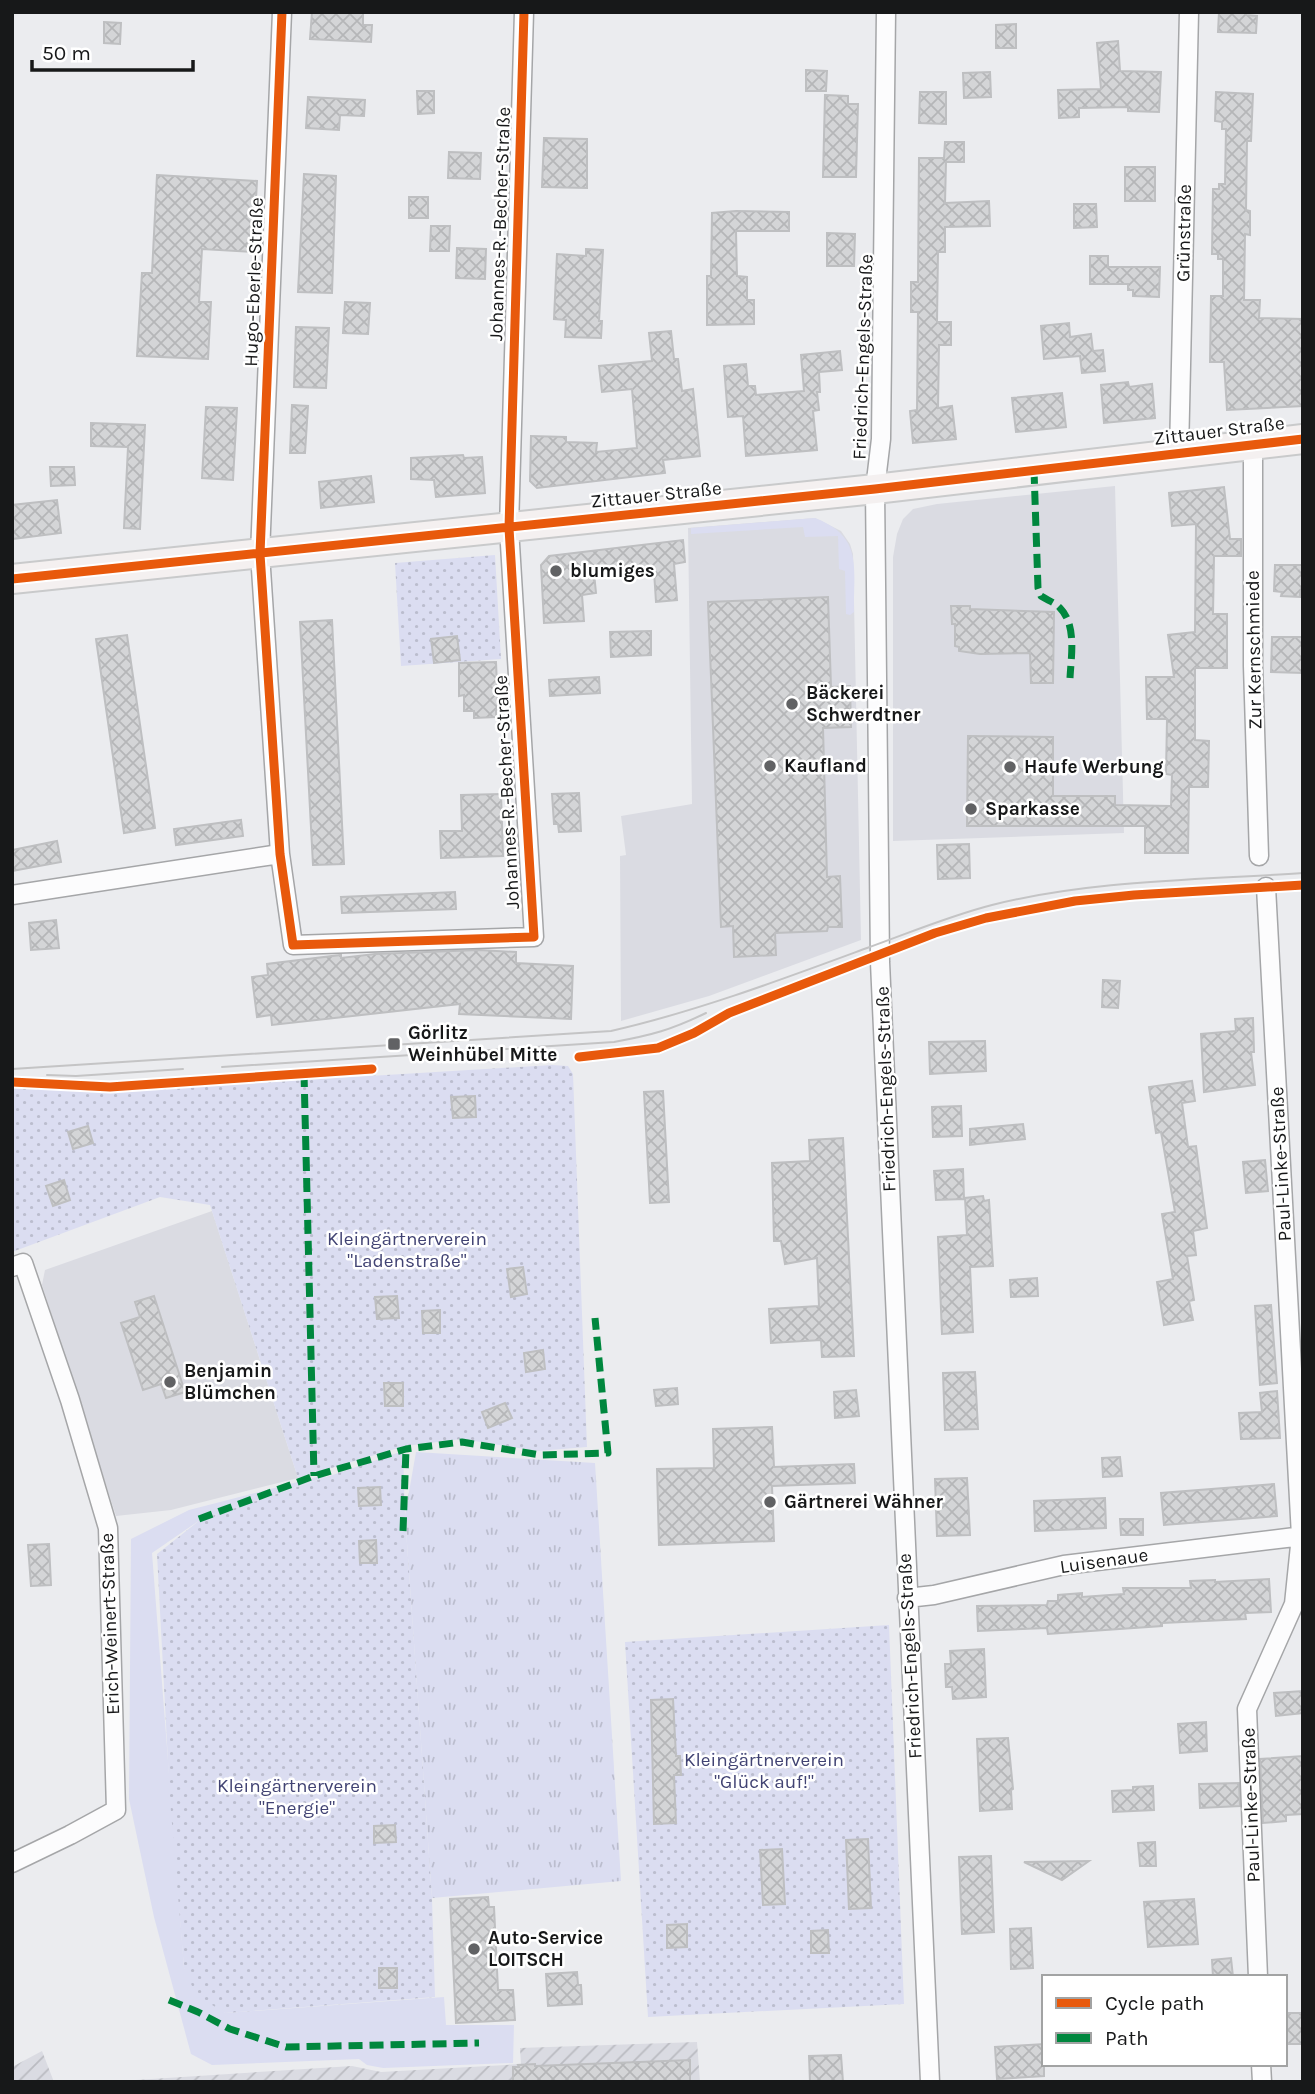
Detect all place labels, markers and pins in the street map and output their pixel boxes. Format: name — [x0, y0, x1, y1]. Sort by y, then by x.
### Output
place label: blumiges — [570, 560, 655, 582]
marker: blumiges — [548, 563, 564, 579]
place label: Bäckerei Schwerdtner — [806, 682, 921, 726]
marker: Bäckerei Schwerdtner — [784, 696, 800, 712]
place label: Kaufland — [784, 755, 867, 777]
place label: Haufe Werbung — [1024, 756, 1164, 778]
marker: Kaufland — [762, 758, 778, 774]
marker: Haufe Werbung — [1002, 759, 1018, 775]
place label: Sparkasse — [985, 798, 1080, 820]
marker: Sparkasse — [963, 801, 979, 817]
place label: Görlitz Weinhübel Mitte — [408, 1022, 557, 1066]
marker: Görlitz Weinhübel Mitte — [386, 1036, 402, 1052]
place label: Benjamin Blümchen — [184, 1360, 276, 1404]
marker: Benjamin Blümchen — [162, 1374, 178, 1390]
place label: Gärtnerei Wähner — [784, 1491, 943, 1513]
marker: Gärtnerei Wähner — [762, 1494, 778, 1510]
place label: Auto-Service LOITSCH — [488, 1927, 603, 1971]
marker: Auto-Service LOITSCH — [466, 1941, 482, 1957]

